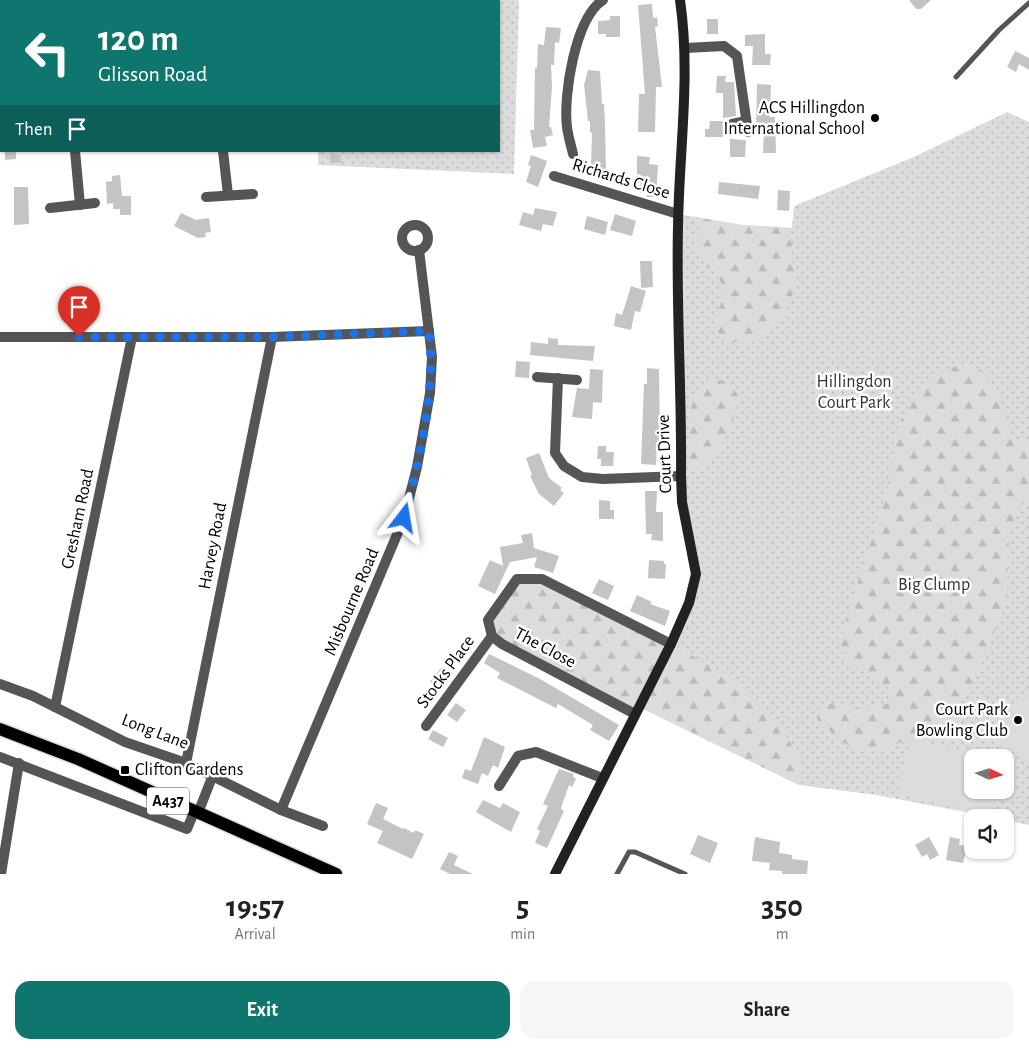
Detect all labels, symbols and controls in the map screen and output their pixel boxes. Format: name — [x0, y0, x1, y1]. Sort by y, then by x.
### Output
icon: left — [15, 20, 80, 85]
text: 120 m — [98, 22, 179, 57]
text: Glisson Road — [98, 63, 207, 85]
place label: ACS Hillingdon International School — [724, 99, 865, 138]
marker: ACS Hillingdon International School — [869, 112, 881, 124]
icon: arrive — [63, 115, 91, 143]
text: Then — [15, 120, 53, 139]
street label: Richards Close — [570, 156, 672, 202]
pin — [58, 286, 100, 337]
icon: arrive — [65, 293, 93, 321]
park label: Hillingdon Court Park — [816, 373, 892, 412]
street label: Court Drive — [655, 414, 675, 494]
street label: Gresham Road — [59, 467, 97, 571]
position arrow — [377, 491, 429, 543]
street label: Harvey Road — [196, 501, 230, 591]
street label: Misbourne Road — [321, 546, 383, 658]
park label: Big Clump — [898, 576, 970, 594]
street label: The Close — [511, 624, 579, 672]
street label: Stocks Place — [414, 632, 478, 712]
place label: Court Park Bowling Club — [916, 701, 1009, 740]
street label: Long Lane — [119, 711, 191, 753]
marker: Court Park Bowling Club — [1012, 714, 1024, 726]
north arrow — [964, 749, 1014, 799]
map controls — [964, 749, 1014, 859]
place label: Clifton Gardens — [135, 761, 243, 779]
marker: Clifton Gardens — [119, 764, 131, 776]
road number: A437 — [147, 788, 189, 814]
button: sound — [964, 809, 1014, 859]
text: 19:57 — [226, 892, 284, 922]
text: 5 — [516, 892, 529, 922]
text: 350 — [761, 892, 803, 922]
text: Arrival — [235, 926, 276, 942]
text: min — [510, 926, 535, 942]
text: m — [776, 926, 789, 942]
button: Exit — [15, 981, 510, 1039]
button: Share — [520, 981, 1014, 1039]

